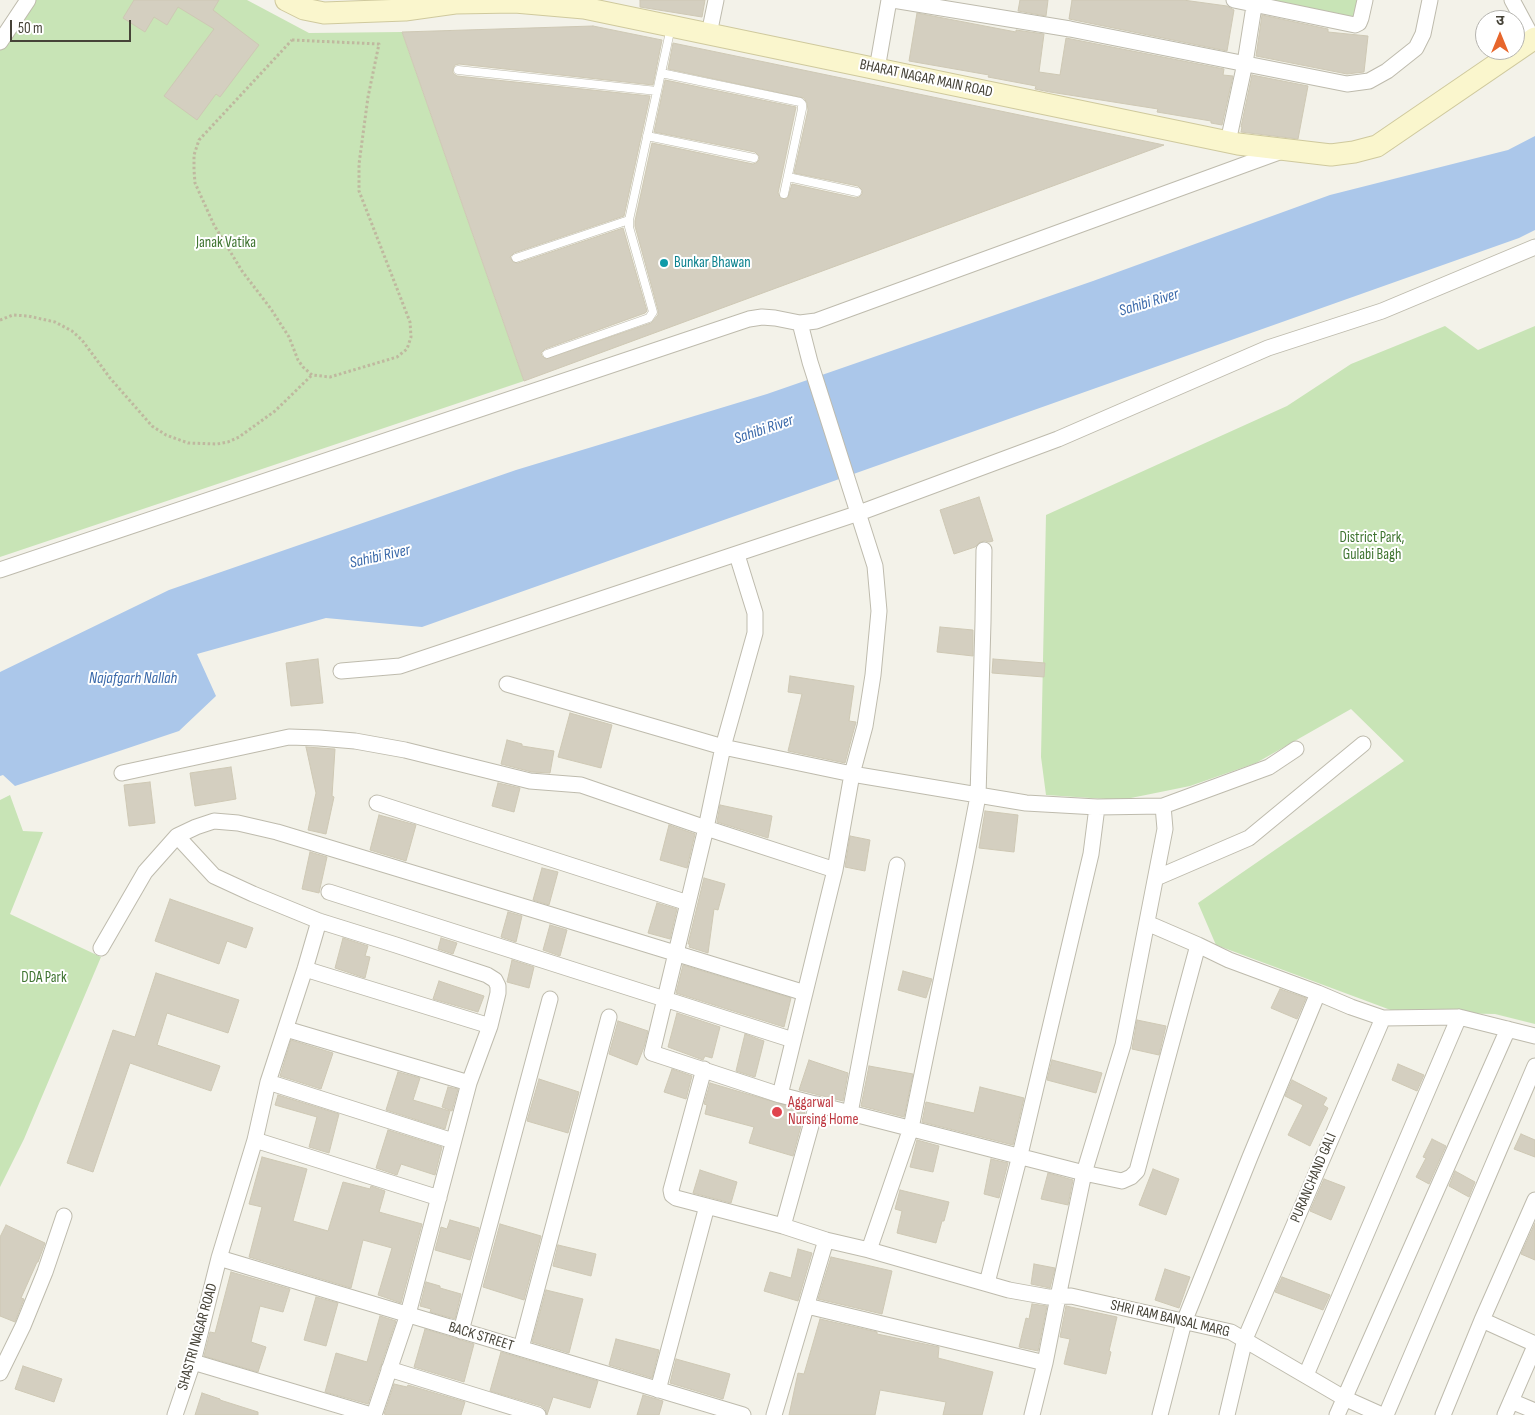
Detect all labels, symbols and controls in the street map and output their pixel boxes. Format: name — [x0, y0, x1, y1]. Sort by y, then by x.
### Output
scale bar — [12, 10, 134, 42]
north arrow — [1475, 10, 1525, 60]
text: उ — [1496, 12, 1504, 29]
text: 50 m — [18, 19, 43, 38]
street label: BHARAT NAGAR MAIN ROAD — [858, 56, 994, 102]
park label: Janak Vatika — [196, 234, 256, 252]
place label: Bunkar Bhawan — [674, 254, 751, 272]
marker: Bunkar Bhawan — [658, 257, 670, 269]
water label: Sahibi River — [1117, 285, 1181, 321]
water label: Sahibi River — [732, 411, 796, 449]
park label: District Park, Gulabi Bagh — [1340, 529, 1404, 564]
water label: Sahibi River — [348, 541, 412, 573]
water label: Najafgarh Nallah — [89, 669, 177, 689]
park label: DDA Park — [21, 969, 67, 987]
place label: Aggarwal Nursing Home — [788, 1094, 858, 1129]
marker: Aggarwal Nursing Home — [770, 1105, 784, 1119]
street label: PURANCHAND GALI — [1287, 1130, 1341, 1226]
street label: SHASTRI NAGAR ROAD — [174, 1281, 222, 1393]
street label: SHRI RAM BANSAL MARG — [1109, 1297, 1231, 1341]
street label: BACK STREET — [446, 1319, 516, 1355]

